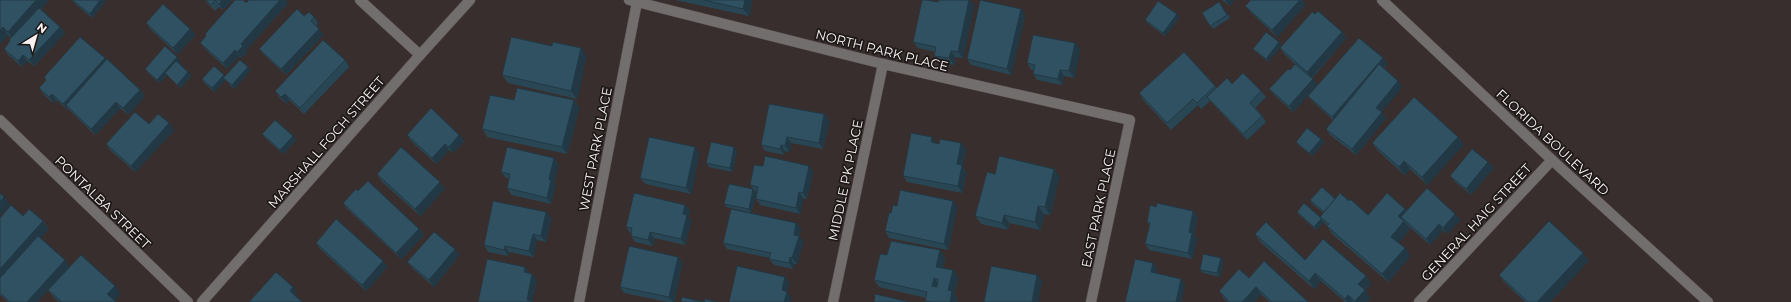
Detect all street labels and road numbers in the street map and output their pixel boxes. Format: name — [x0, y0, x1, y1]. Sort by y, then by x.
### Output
street label: NORTH PARK PLACE — [814, 26, 950, 74]
street label: MARSHALL FOCH STREET — [264, 72, 388, 211]
street label: FLORIDA BOULEVARD — [1493, 85, 1613, 199]
street label: WEST PARK PLACE — [575, 86, 615, 212]
street label: MIDDLE PK PLACE — [824, 118, 866, 242]
street label: EAST PARK PLACE — [1078, 147, 1118, 269]
street label: PONTALBA STREET — [52, 152, 155, 252]
street label: GENERAL HAIG STREET — [1417, 160, 1535, 284]

